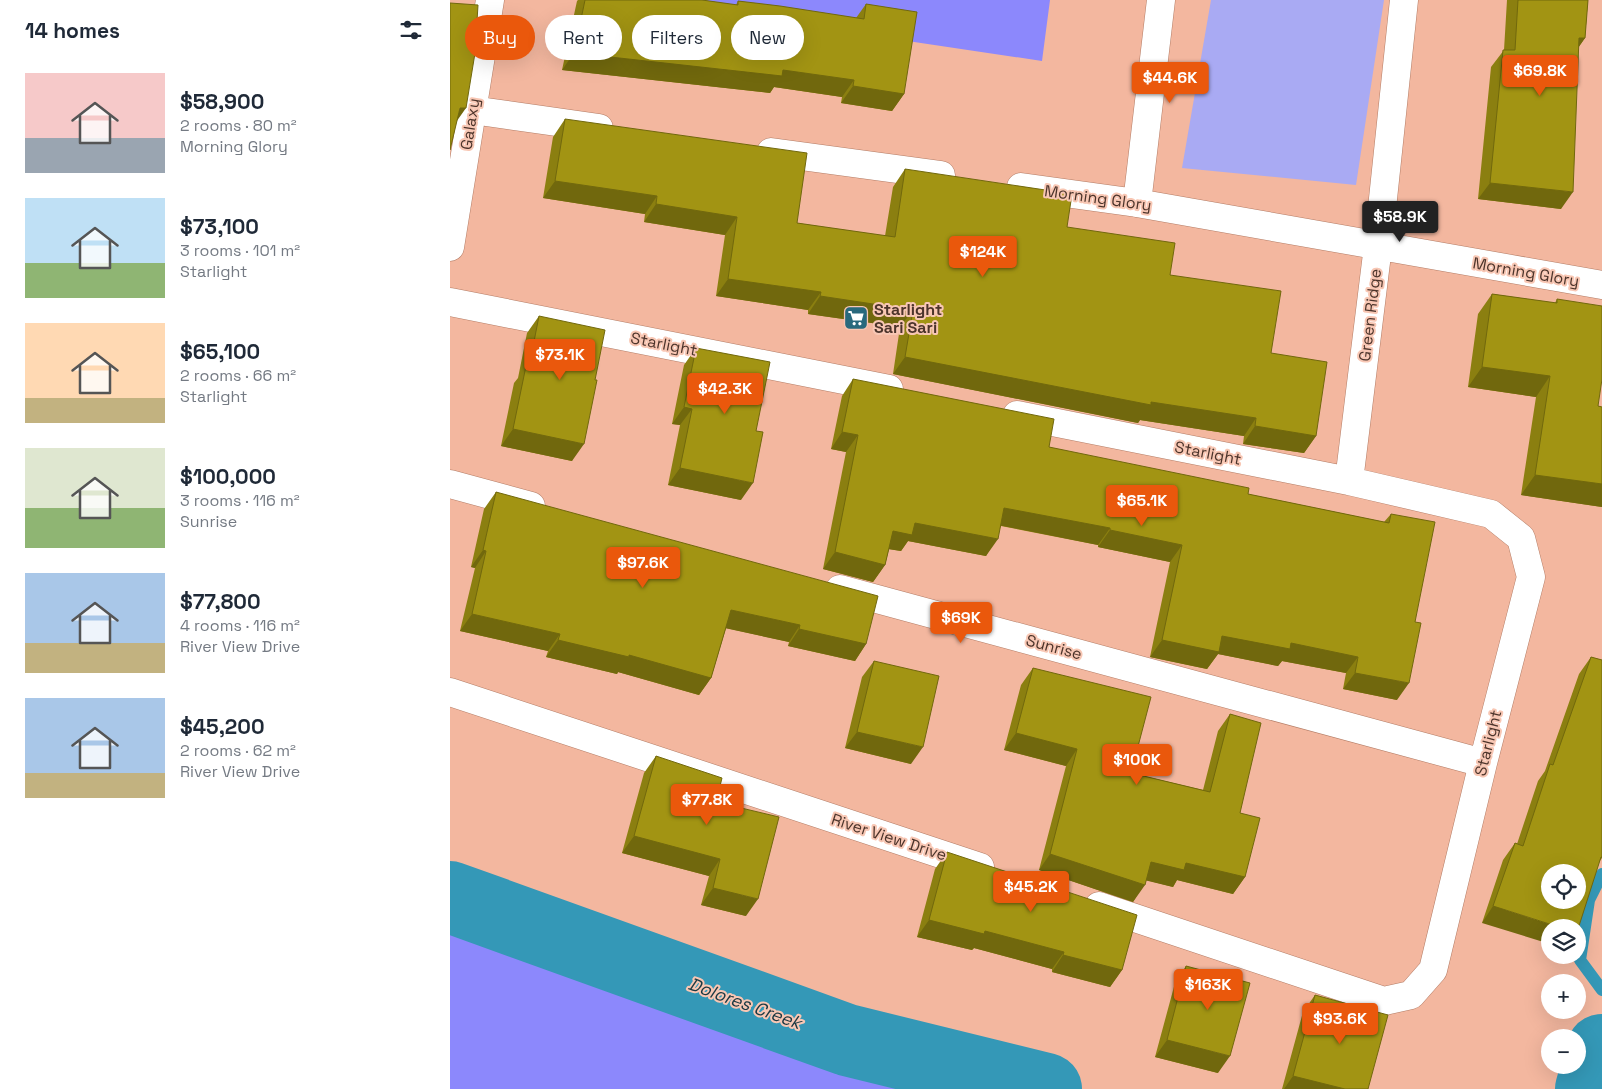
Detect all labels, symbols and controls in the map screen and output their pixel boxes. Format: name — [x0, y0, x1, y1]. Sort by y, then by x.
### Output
chip: Buy — [465, 15, 535, 60]
chip: Rent — [545, 15, 622, 60]
chip: Filters — [632, 15, 721, 60]
chip: New — [731, 15, 804, 60]
icon: filters — [397, 16, 425, 44]
text: 14 homes — [25, 17, 120, 44]
pin: $69.8K — [1499, 54, 1581, 97]
text: $69.8K — [1513, 60, 1567, 81]
pin: $44.6K — [1129, 62, 1211, 104]
text: $44.6K — [1143, 67, 1197, 88]
text: $58,900 — [180, 88, 264, 115]
icon: home — [65, 93, 125, 153]
street label: Galaxy — [456, 97, 484, 151]
text: 2 rooms · 80 m² — [180, 115, 297, 136]
text: Morning Glory — [180, 136, 288, 157]
street label: Morning Glory — [1043, 180, 1153, 216]
pin: $58.9K — [1359, 200, 1441, 243]
text: $58.9K — [1373, 206, 1427, 227]
text: $73,100 — [180, 213, 259, 240]
icon: home — [65, 218, 125, 278]
pin: $124K — [948, 236, 1018, 278]
text: 3 rooms · 101 m² — [180, 240, 300, 261]
text: $124K — [960, 241, 1006, 262]
street label: Morning Glory — [1471, 252, 1581, 292]
text: Starlight — [180, 261, 247, 282]
street label: Green Ridge — [1354, 267, 1386, 363]
place label: Starlight Sari Sari — [874, 299, 942, 338]
supermarket icon: Starlight Sari Sari — [843, 305, 869, 331]
street label: Starlight — [629, 327, 699, 361]
text: $65,100 — [180, 338, 260, 365]
pin: $73.1K — [519, 338, 601, 381]
icon: home — [65, 343, 125, 403]
text: $73.1K — [535, 344, 585, 365]
text: 2 rooms · 66 m² — [180, 365, 296, 386]
pin: $42.3K — [684, 372, 766, 415]
text: $42.3K — [698, 378, 752, 399]
text: Starlight — [180, 386, 247, 407]
street label: Starlight — [1173, 436, 1243, 470]
text: $100,000 — [180, 463, 276, 490]
icon: home — [65, 468, 125, 528]
pin: $65.1K — [1101, 484, 1183, 527]
text: 3 rooms · 116 m² — [180, 490, 300, 511]
text: $65.1K — [1117, 490, 1167, 511]
text: Sunrise — [180, 511, 237, 532]
pin: $97.6K — [602, 546, 684, 589]
text: $97.6K — [617, 552, 669, 573]
text: $77,800 — [180, 588, 261, 615]
icon: home — [65, 593, 125, 653]
pin: $69K — [931, 602, 991, 644]
text: $69K — [941, 607, 981, 628]
text: 4 rooms · 116 m² — [180, 615, 300, 636]
street label: Sunrise — [1024, 629, 1084, 665]
text: River View Drive — [180, 636, 300, 657]
street label: Starlight — [1470, 708, 1506, 778]
text: $45,200 — [180, 713, 265, 740]
icon: home — [65, 718, 125, 778]
text: 2 rooms · 62 m² — [180, 740, 296, 761]
pin: $100K — [1102, 744, 1172, 786]
text: $100K — [1113, 749, 1161, 770]
text: River View Drive — [180, 761, 300, 782]
pin: $77.8K — [666, 784, 748, 826]
text: $77.8K — [682, 789, 732, 810]
street label: River View Drive — [829, 808, 949, 866]
map controls — [1541, 864, 1586, 1074]
button: locate — [1541, 864, 1586, 909]
pin: $45.2K — [990, 870, 1072, 913]
text: $45.2K — [1004, 876, 1058, 897]
button: layers — [1541, 919, 1586, 964]
pin: $163K — [1173, 968, 1243, 1011]
water label: Dolores Creek — [685, 972, 807, 1035]
text: $163K — [1185, 974, 1231, 995]
button: + — [1541, 974, 1586, 1019]
pin: $93.6K — [1299, 1002, 1381, 1045]
text: $93.6K — [1313, 1008, 1367, 1029]
button: − — [1541, 1029, 1586, 1074]

